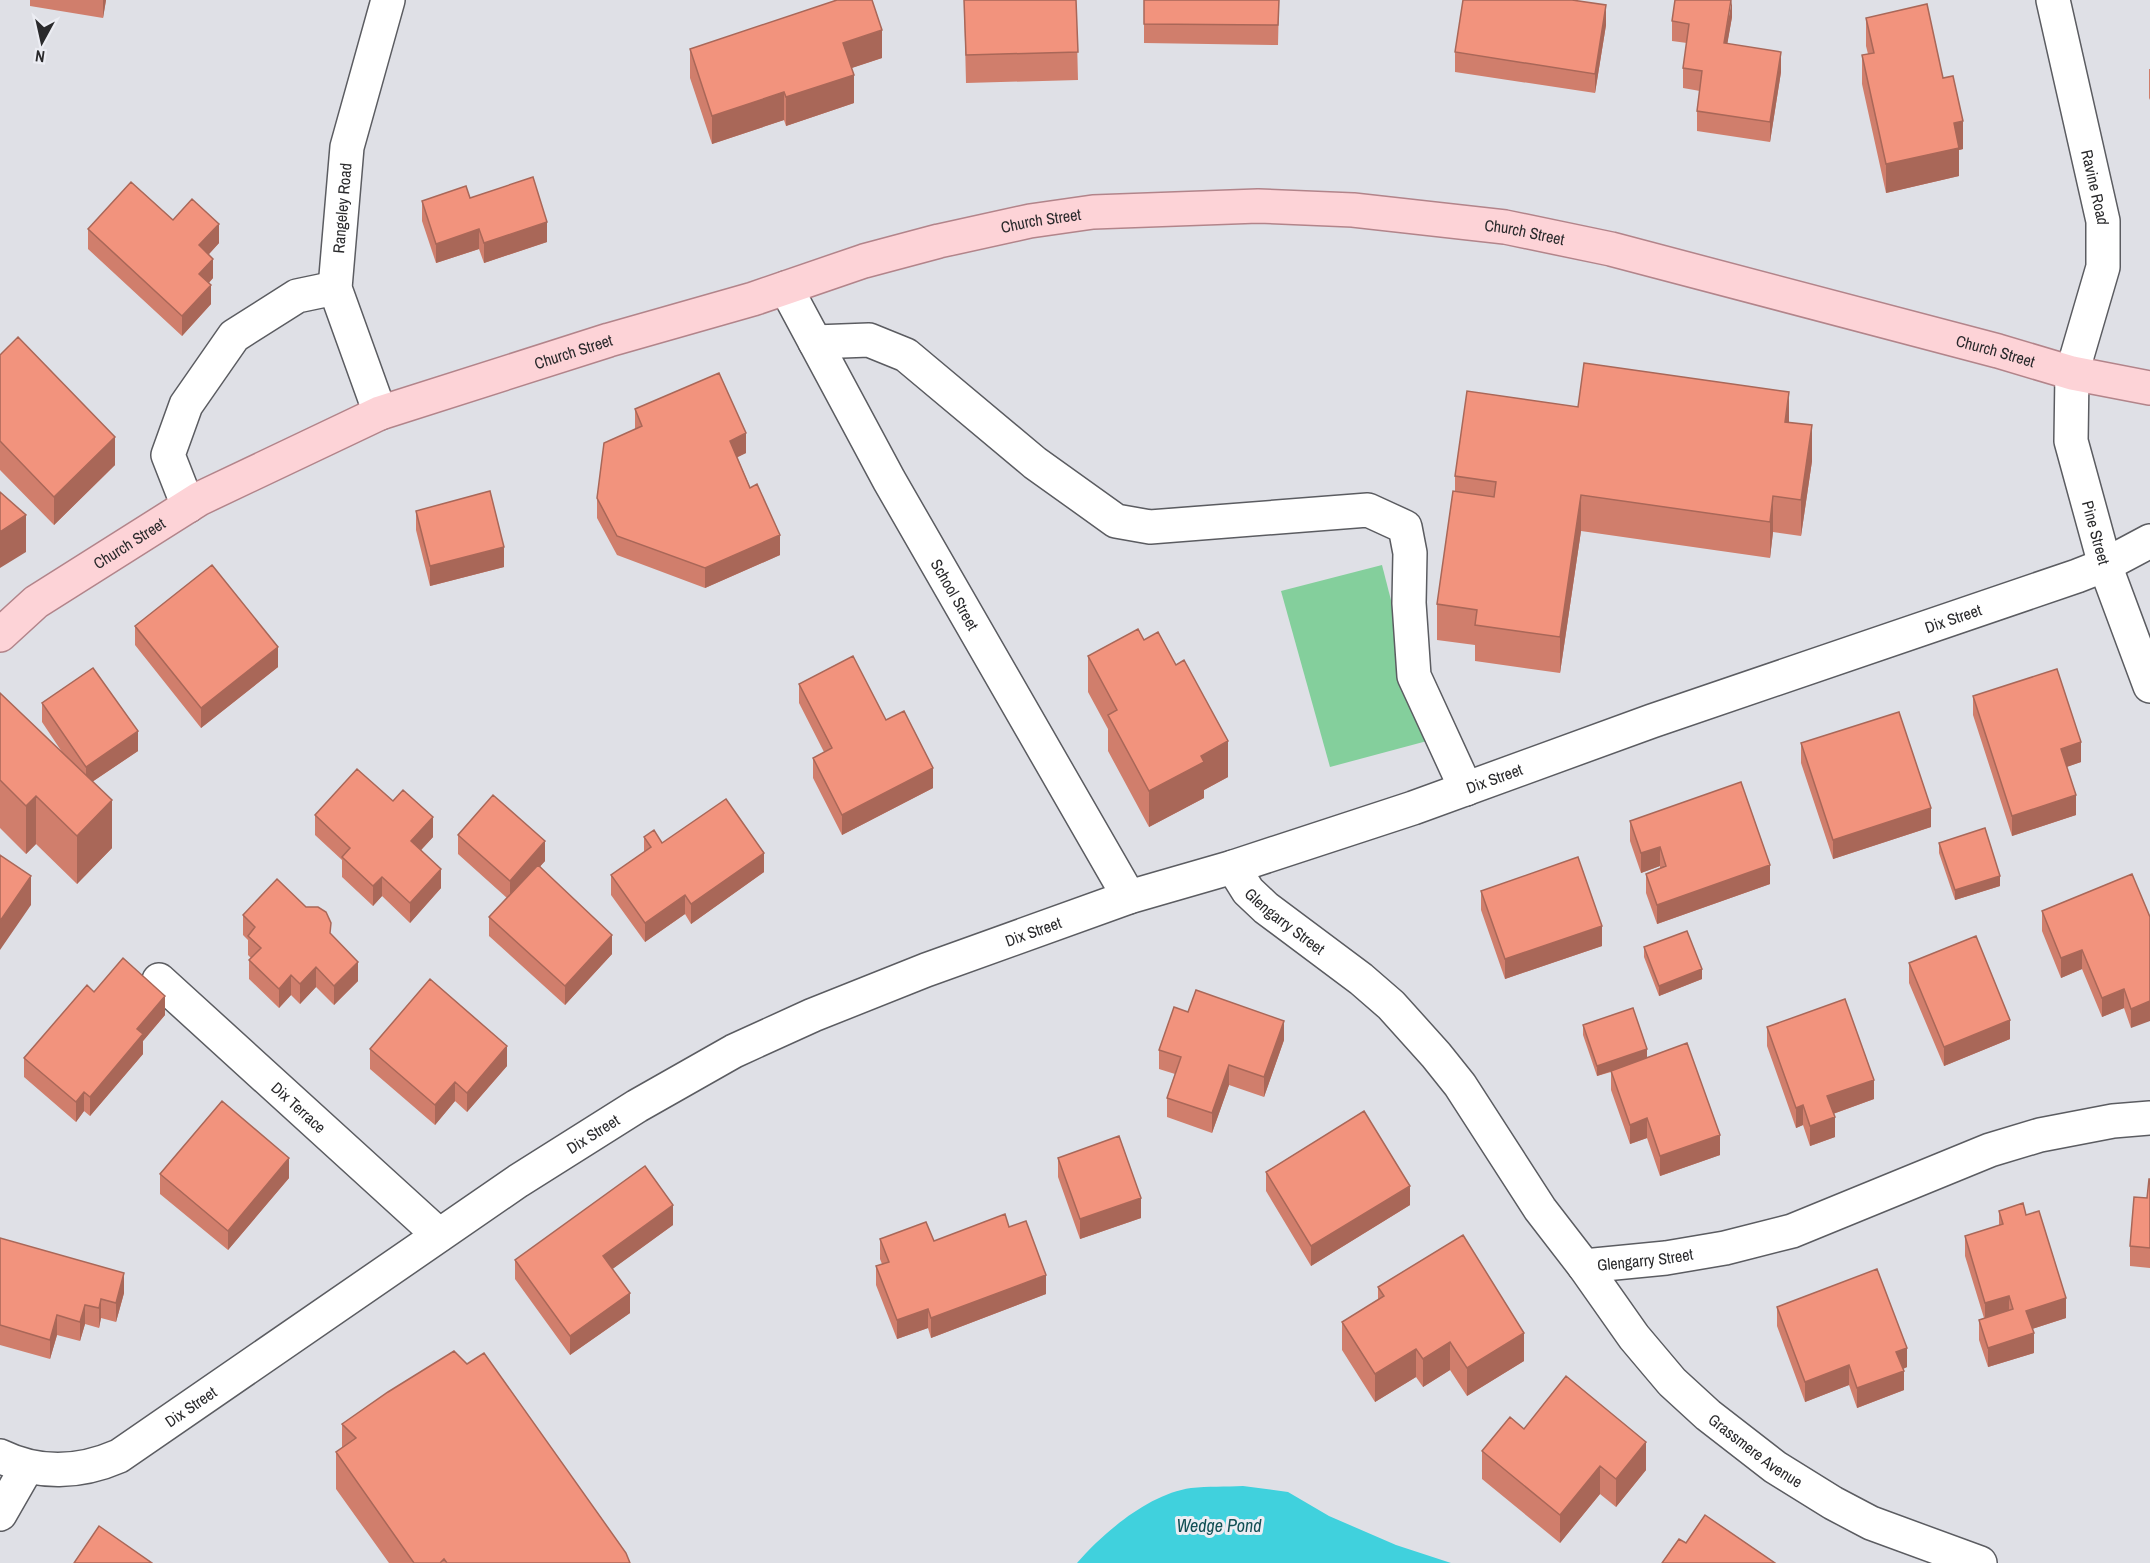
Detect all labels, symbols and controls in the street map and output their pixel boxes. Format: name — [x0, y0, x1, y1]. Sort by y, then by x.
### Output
north arrow — [12, 12, 72, 72]
text: N — [34, 45, 46, 68]
street label: Ravine Road — [2076, 147, 2114, 225]
street label: Rangeley Road — [327, 162, 357, 254]
street label: Church Street — [999, 203, 1083, 238]
street label: Church Street — [1483, 214, 1567, 250]
street label: Church Street — [531, 328, 615, 374]
street label: Church Street — [1954, 329, 2038, 372]
street label: Pine Street — [2077, 498, 2116, 568]
street label: Church Street — [89, 512, 170, 574]
street label: School Street — [926, 555, 984, 634]
street label: Dix Street — [1922, 598, 1985, 638]
street label: Dix Street — [1463, 758, 1526, 799]
street label: Glengarry Street — [1240, 883, 1330, 960]
street label: Dix Street — [1002, 911, 1065, 952]
street label: Dix Terrace — [267, 1077, 331, 1138]
street label: Dix Street — [562, 1109, 624, 1159]
street label: Glengarry Street — [1596, 1243, 1695, 1276]
street label: Dix Street — [160, 1381, 221, 1432]
street label: Grassmere Avenue — [1704, 1408, 1807, 1493]
water label: Wedge Pond — [1176, 1513, 1262, 1538]

